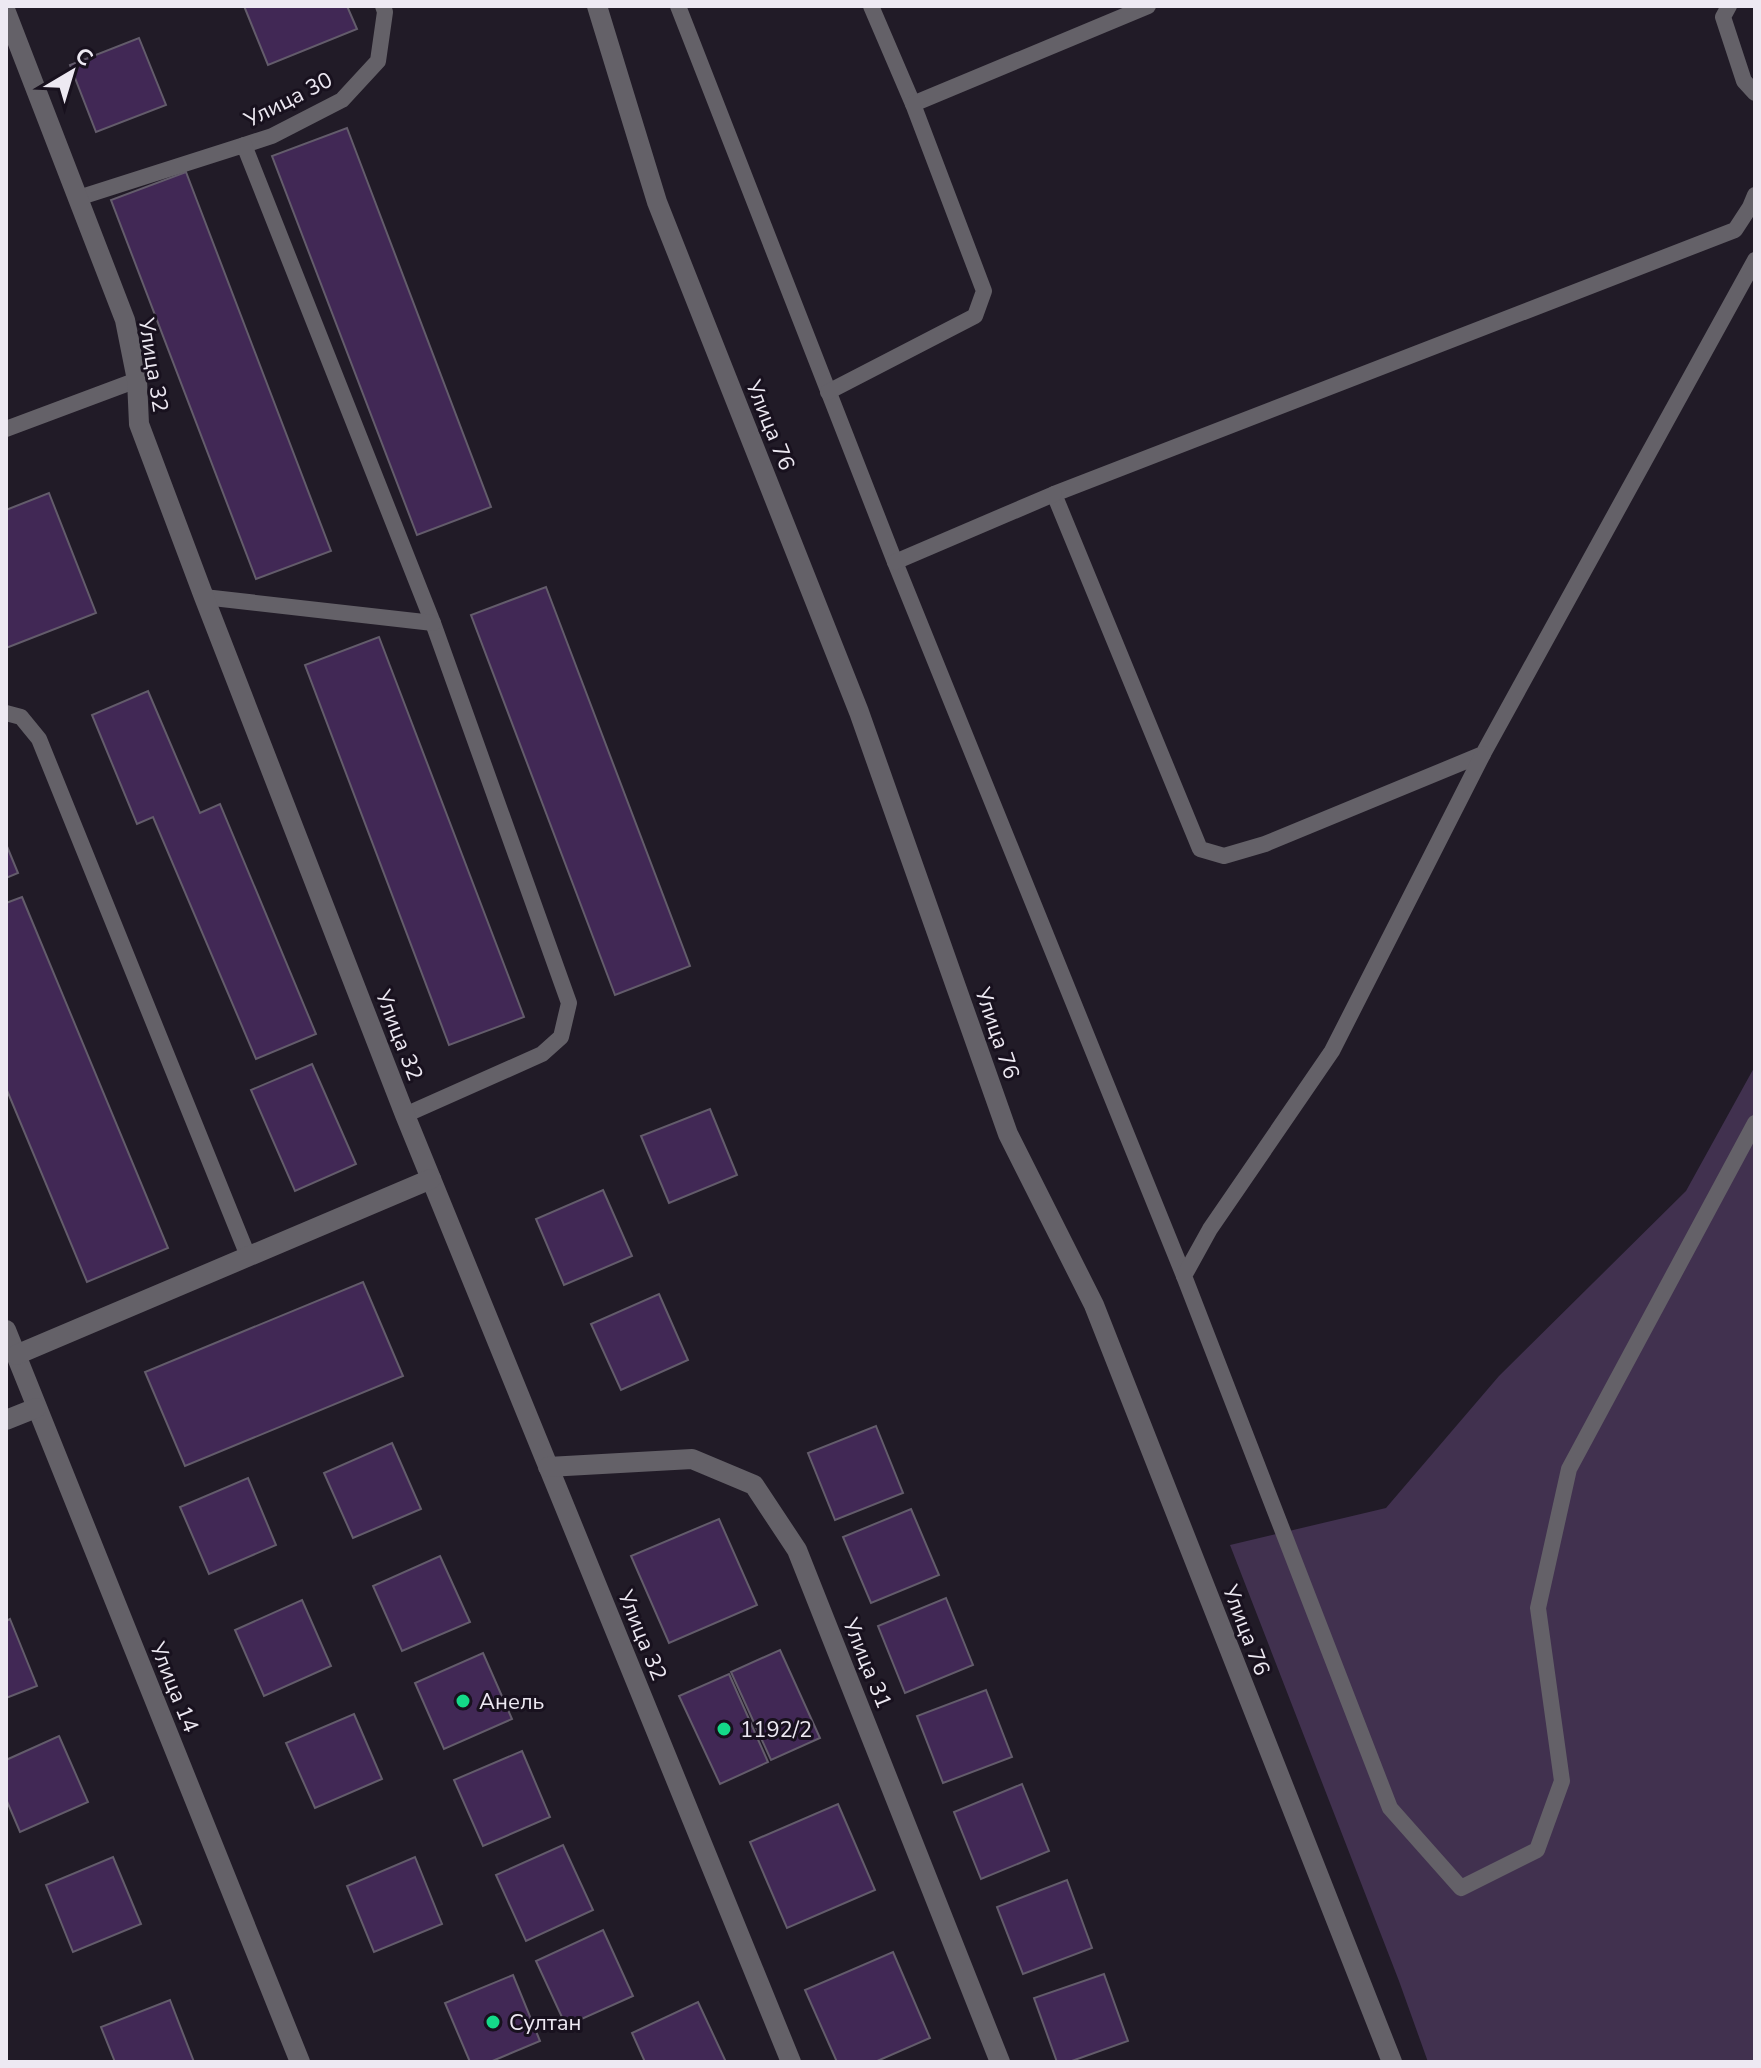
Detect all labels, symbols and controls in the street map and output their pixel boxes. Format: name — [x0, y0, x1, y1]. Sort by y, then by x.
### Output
north arrow — [32, 32, 112, 112]
text: С — [69, 41, 99, 73]
street label: Улица 30 — [238, 65, 338, 135]
street label: Улица 32 — [131, 315, 175, 414]
street label: Улица 76 — [738, 375, 802, 475]
street label: Улица 76 — [967, 983, 1027, 1083]
street label: Улица 32 — [368, 985, 430, 1085]
street label: Улица 76 — [1215, 1580, 1277, 1680]
street label: Улица 32 — [610, 1585, 674, 1685]
street label: Улица 31 — [835, 1613, 899, 1713]
street label: Улица 14 — [142, 1637, 206, 1737]
place label: Анель — [479, 1687, 544, 1717]
marker: Анель — [454, 1692, 472, 1710]
place label: 1192/2 — [740, 1715, 812, 1745]
marker: 1192/2 — [715, 1720, 733, 1738]
place label: Султан — [509, 2008, 581, 2038]
marker: Султан — [484, 2013, 502, 2031]

